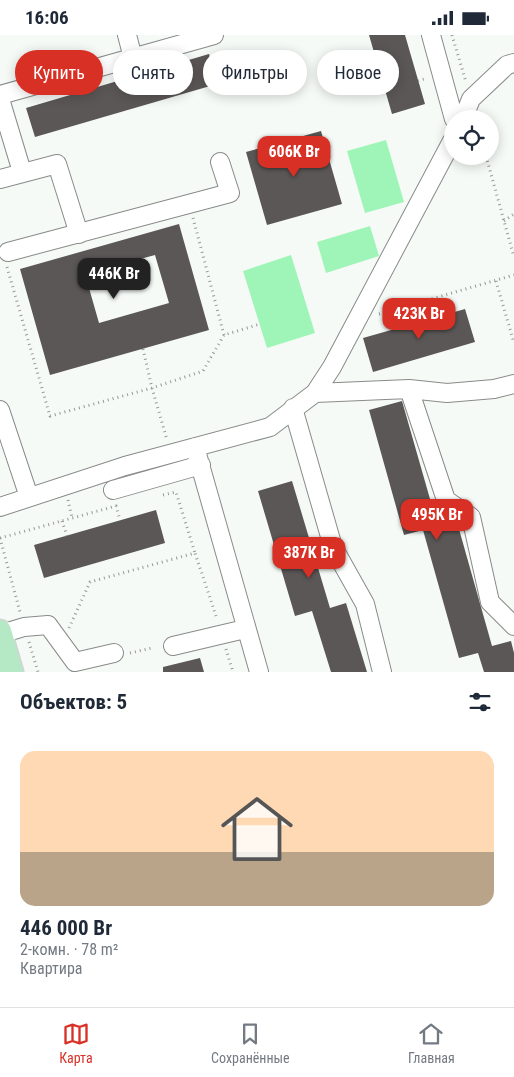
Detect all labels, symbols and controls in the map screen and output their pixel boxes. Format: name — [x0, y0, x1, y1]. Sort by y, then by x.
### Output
text: 16:06 — [25, 6, 69, 29]
chip: Купить — [15, 50, 103, 95]
chip: Снять — [113, 50, 193, 95]
chip: Фильтры — [203, 50, 307, 95]
chip: Новое — [317, 50, 399, 95]
map controls — [444, 110, 499, 165]
button: locate — [444, 110, 499, 165]
pin: 606K Br — [248, 135, 340, 178]
text: 606K Br — [268, 142, 320, 161]
pin: 446K Br — [68, 257, 160, 300]
text: 446K Br — [88, 264, 140, 283]
pin: 423K Br — [373, 297, 465, 340]
text: 423K Br — [393, 304, 445, 323]
pin: 495K Br — [391, 499, 483, 541]
text: 495K Br — [411, 505, 463, 524]
pin: 387K Br — [263, 537, 355, 579]
text: 387K Br — [283, 543, 335, 562]
icon: filters — [466, 688, 494, 716]
text: Объектов: 5 — [20, 690, 127, 714]
icon: home — [212, 784, 302, 874]
text: 446 000 Br — [20, 916, 112, 940]
text: 2-комн. · 78 m² — [20, 940, 118, 959]
text: Квартира — [20, 959, 82, 978]
tab: Карта — [59, 1020, 93, 1066]
tab: Сохранённые — [211, 1020, 290, 1066]
tab: Главная — [408, 1020, 455, 1066]

